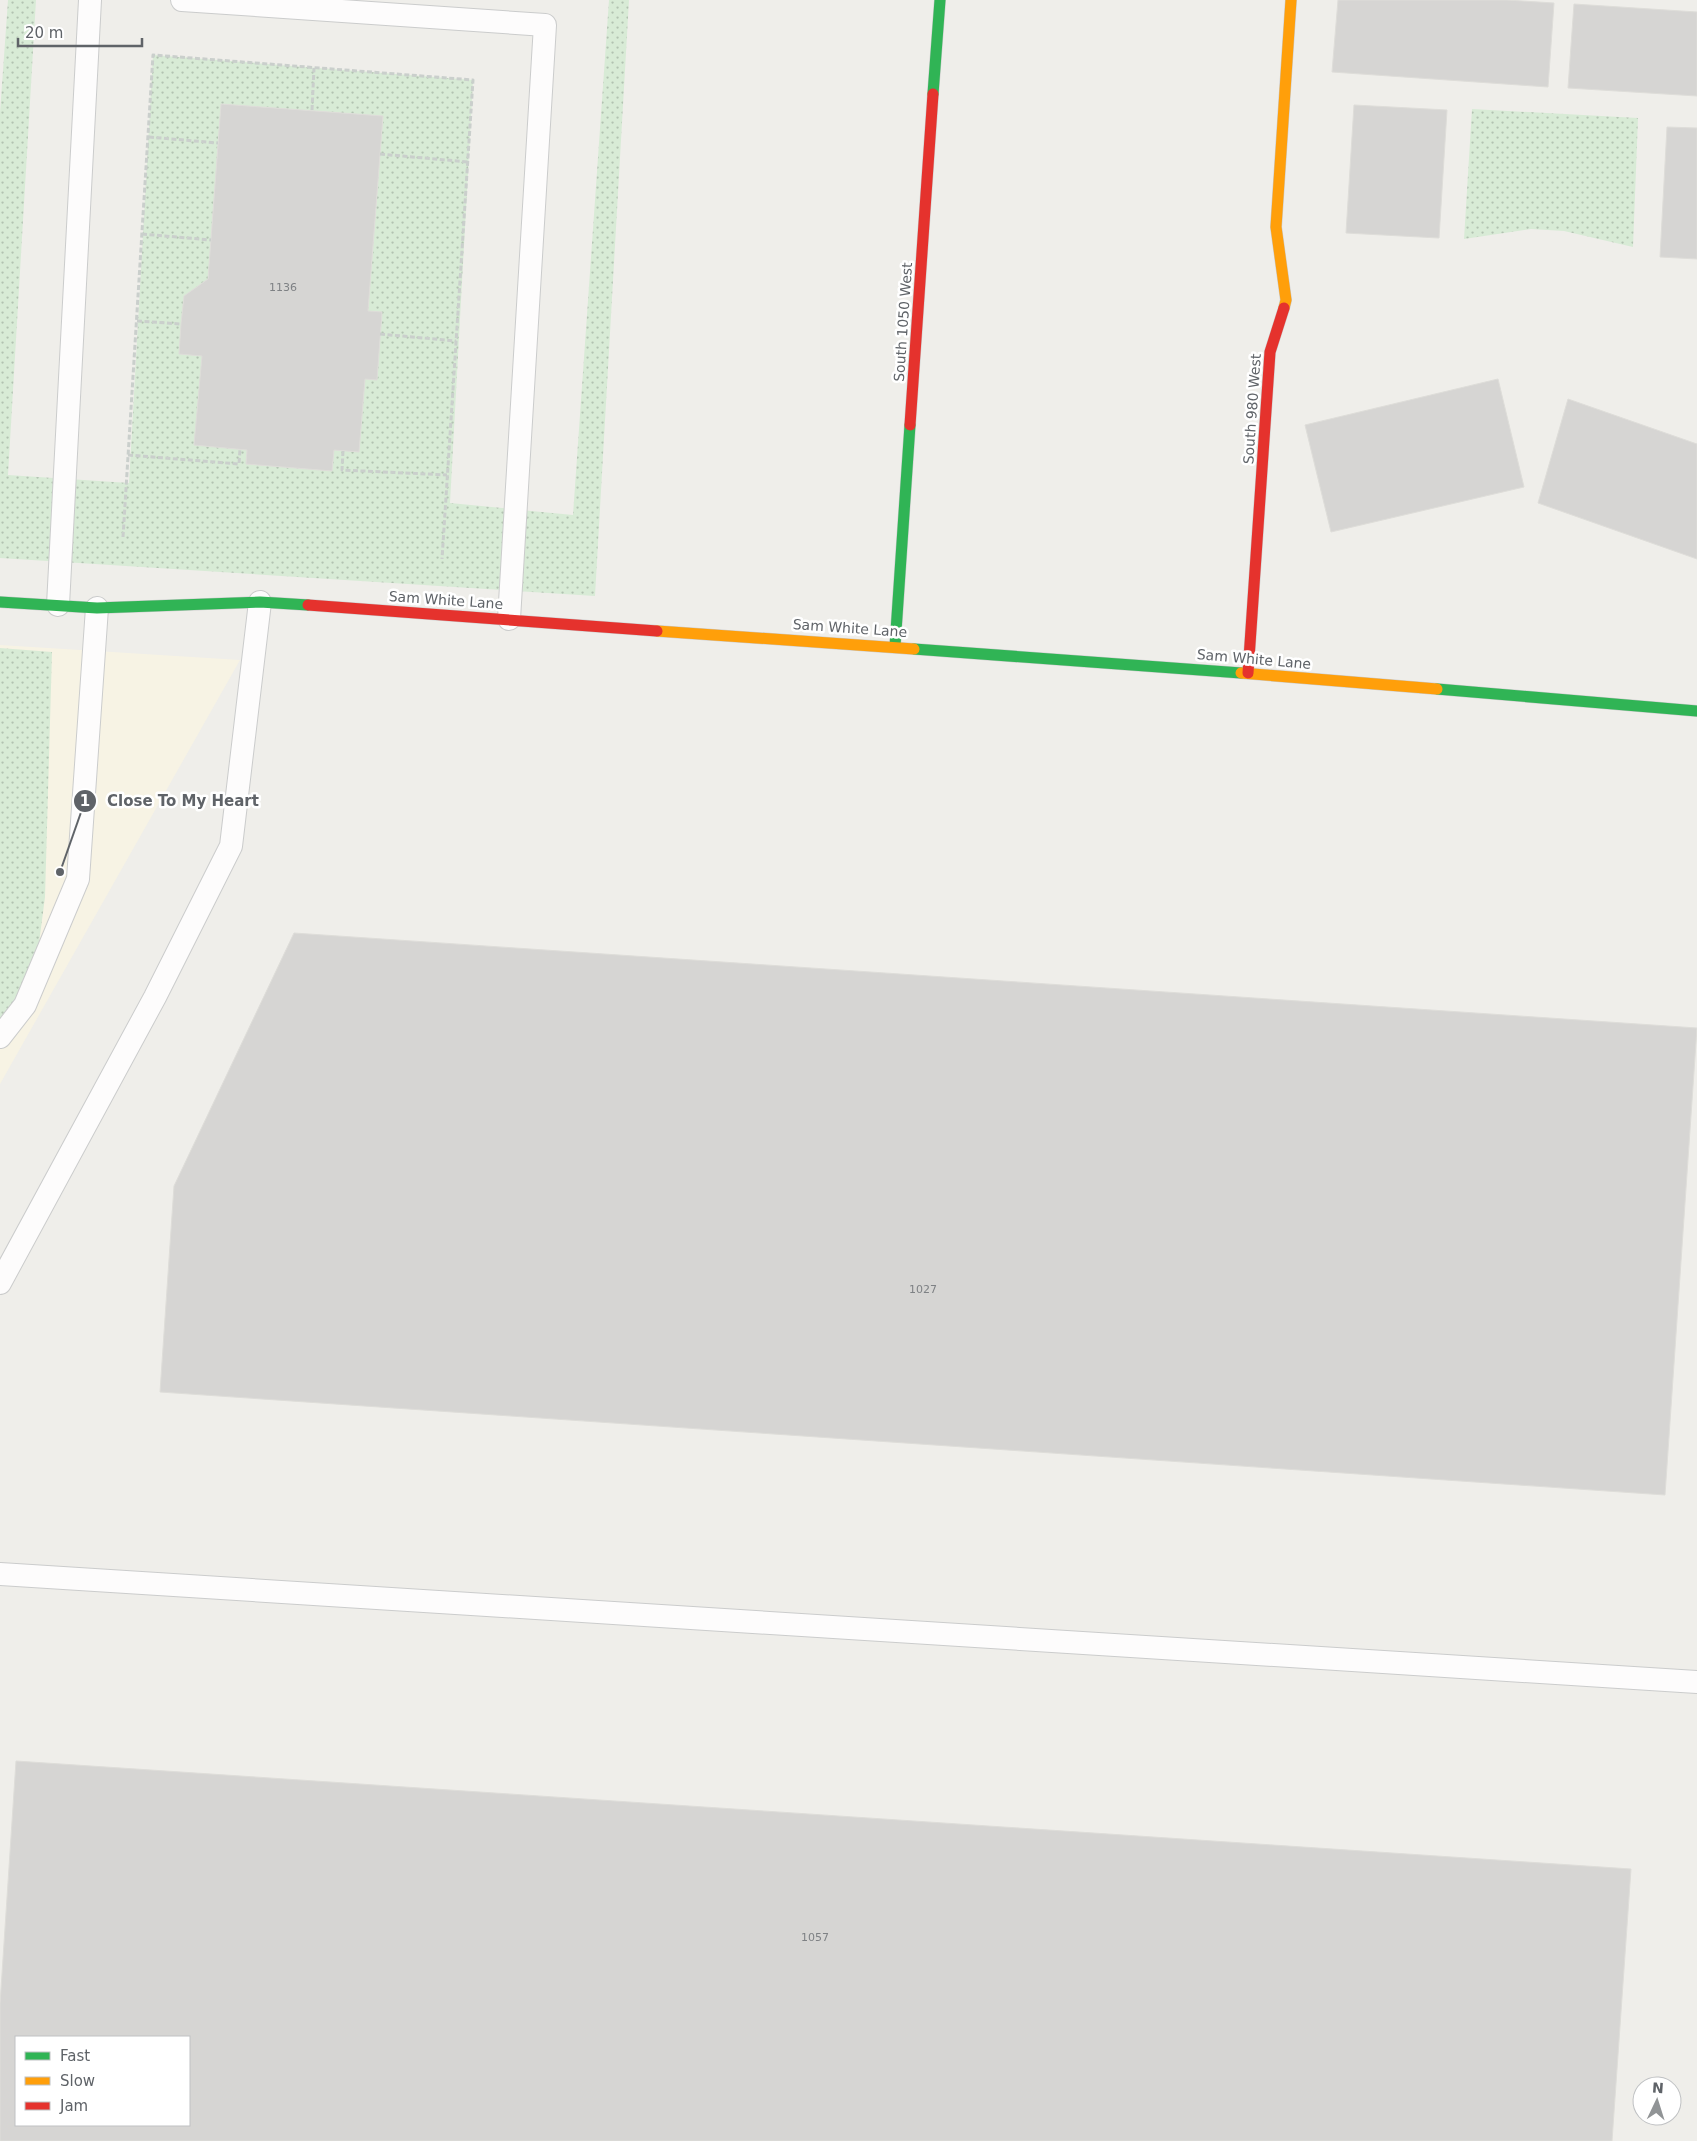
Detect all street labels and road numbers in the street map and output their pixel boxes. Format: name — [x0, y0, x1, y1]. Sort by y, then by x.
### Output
street label: South 1050 West — [891, 261, 915, 382]
street label: South 980 West — [1240, 353, 1264, 465]
street label: Sam White Lane — [388, 588, 504, 612]
street label: Sam White Lane — [792, 616, 908, 640]
street label: Sam White Lane — [1196, 646, 1312, 672]

